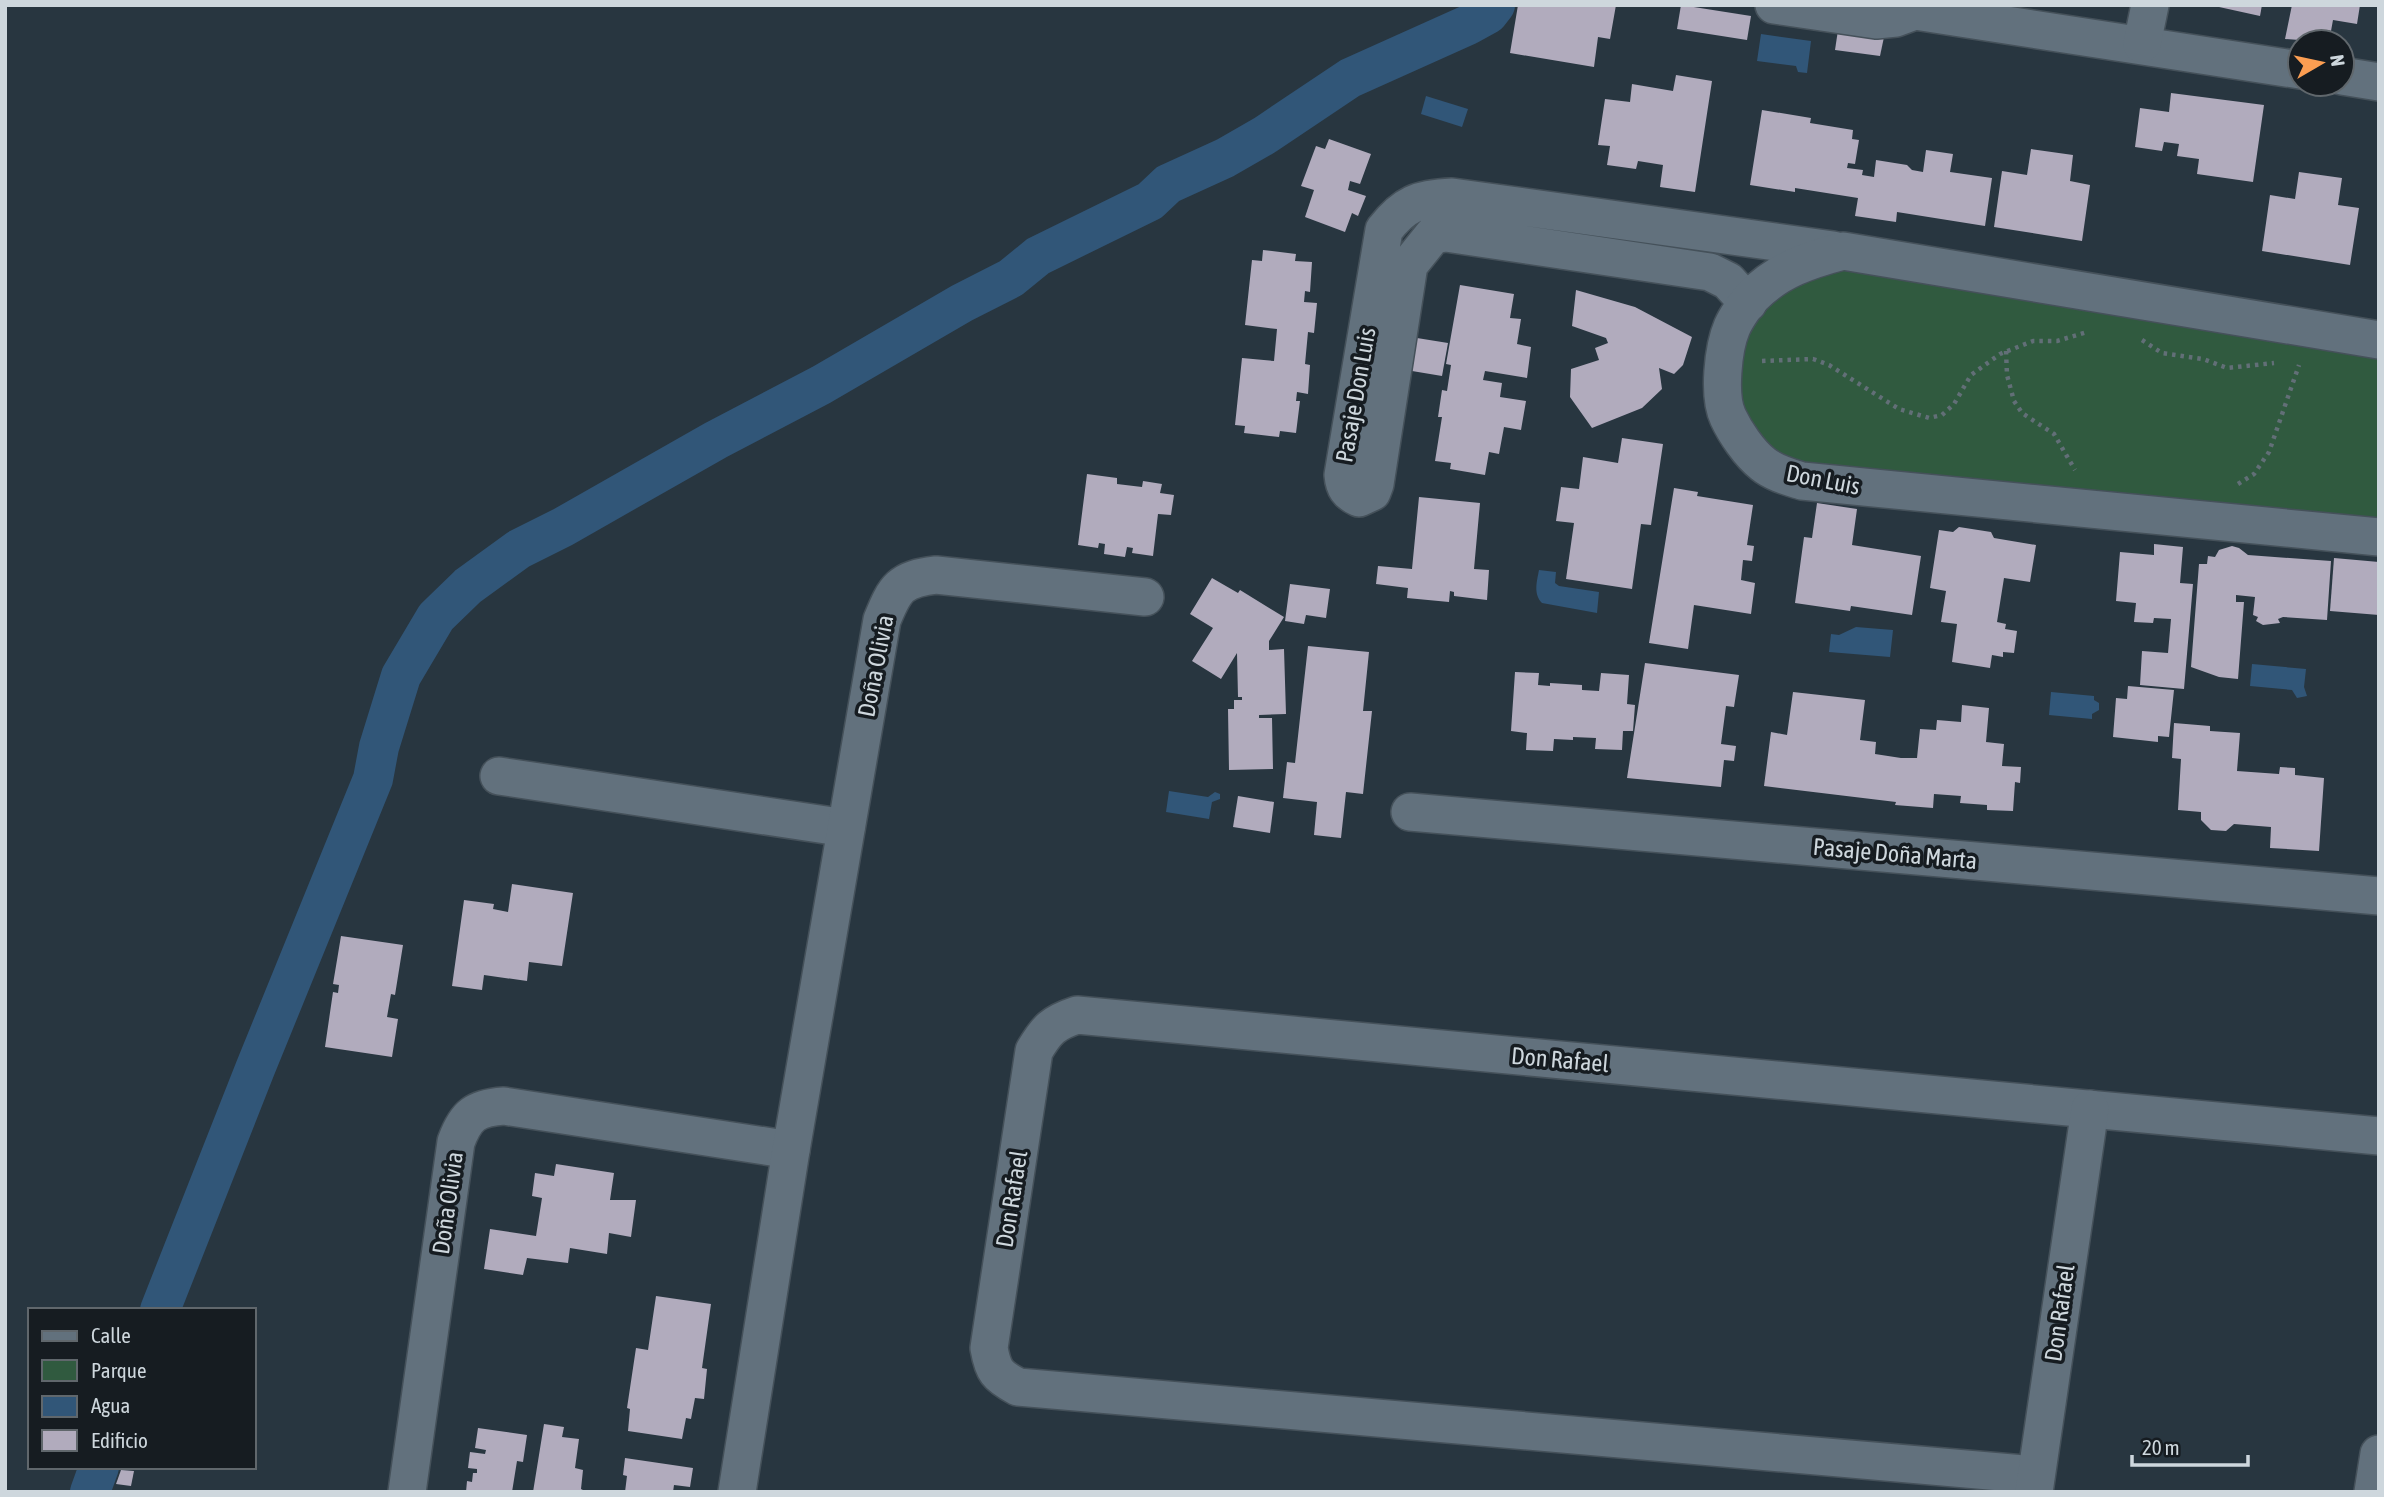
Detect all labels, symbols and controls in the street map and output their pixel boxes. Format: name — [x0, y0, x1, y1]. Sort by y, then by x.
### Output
north arrow — [2286, 28, 2356, 98]
text: N — [2326, 53, 2350, 68]
street label: Pasaje Don Luis — [1330, 325, 1381, 464]
street label: Don Luis — [1784, 459, 1862, 500]
street label: Doña Olivia — [852, 613, 899, 719]
street label: Pasaje Doña Marta — [1812, 833, 1978, 874]
street label: Don Rafael — [1510, 1042, 1611, 1077]
street label: Don Rafael — [991, 1148, 1033, 1249]
street label: Doña Olivia — [427, 1150, 468, 1256]
street label: Don Rafael — [2039, 1262, 2080, 1363]
legend — [28, 1308, 256, 1469]
text: Calle — [91, 1323, 131, 1347]
text: Parque — [91, 1358, 146, 1382]
text: Agua — [91, 1393, 130, 1417]
scale bar — [2132, 1424, 2248, 1468]
text: Edificio — [91, 1428, 148, 1452]
text: 20 m — [2142, 1435, 2180, 1459]

